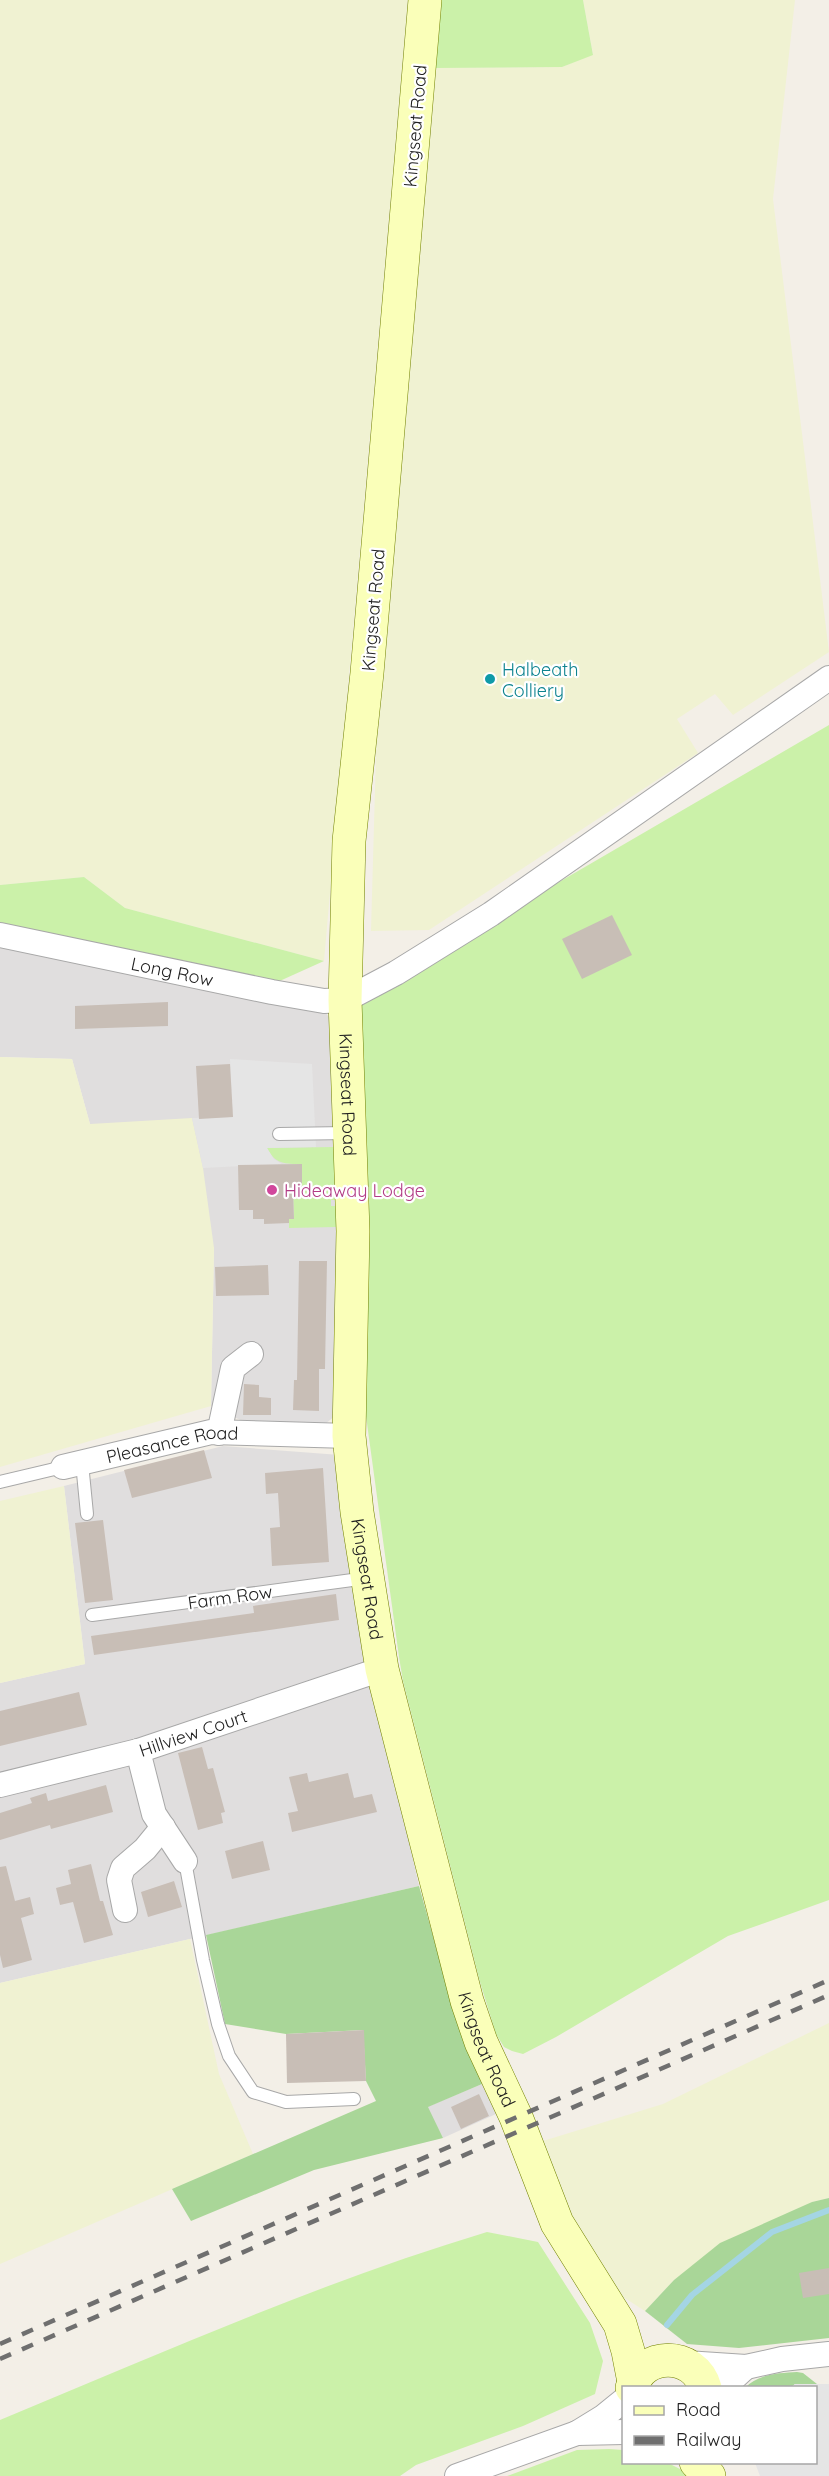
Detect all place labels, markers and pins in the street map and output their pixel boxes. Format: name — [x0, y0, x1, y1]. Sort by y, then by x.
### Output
place label: Halbeath Colliery — [502, 658, 578, 702]
marker: Halbeath Colliery — [483, 672, 497, 686]
place label: Hideaway Lodge — [284, 1179, 425, 1202]
marker: Hideaway Lodge — [265, 1183, 279, 1197]

